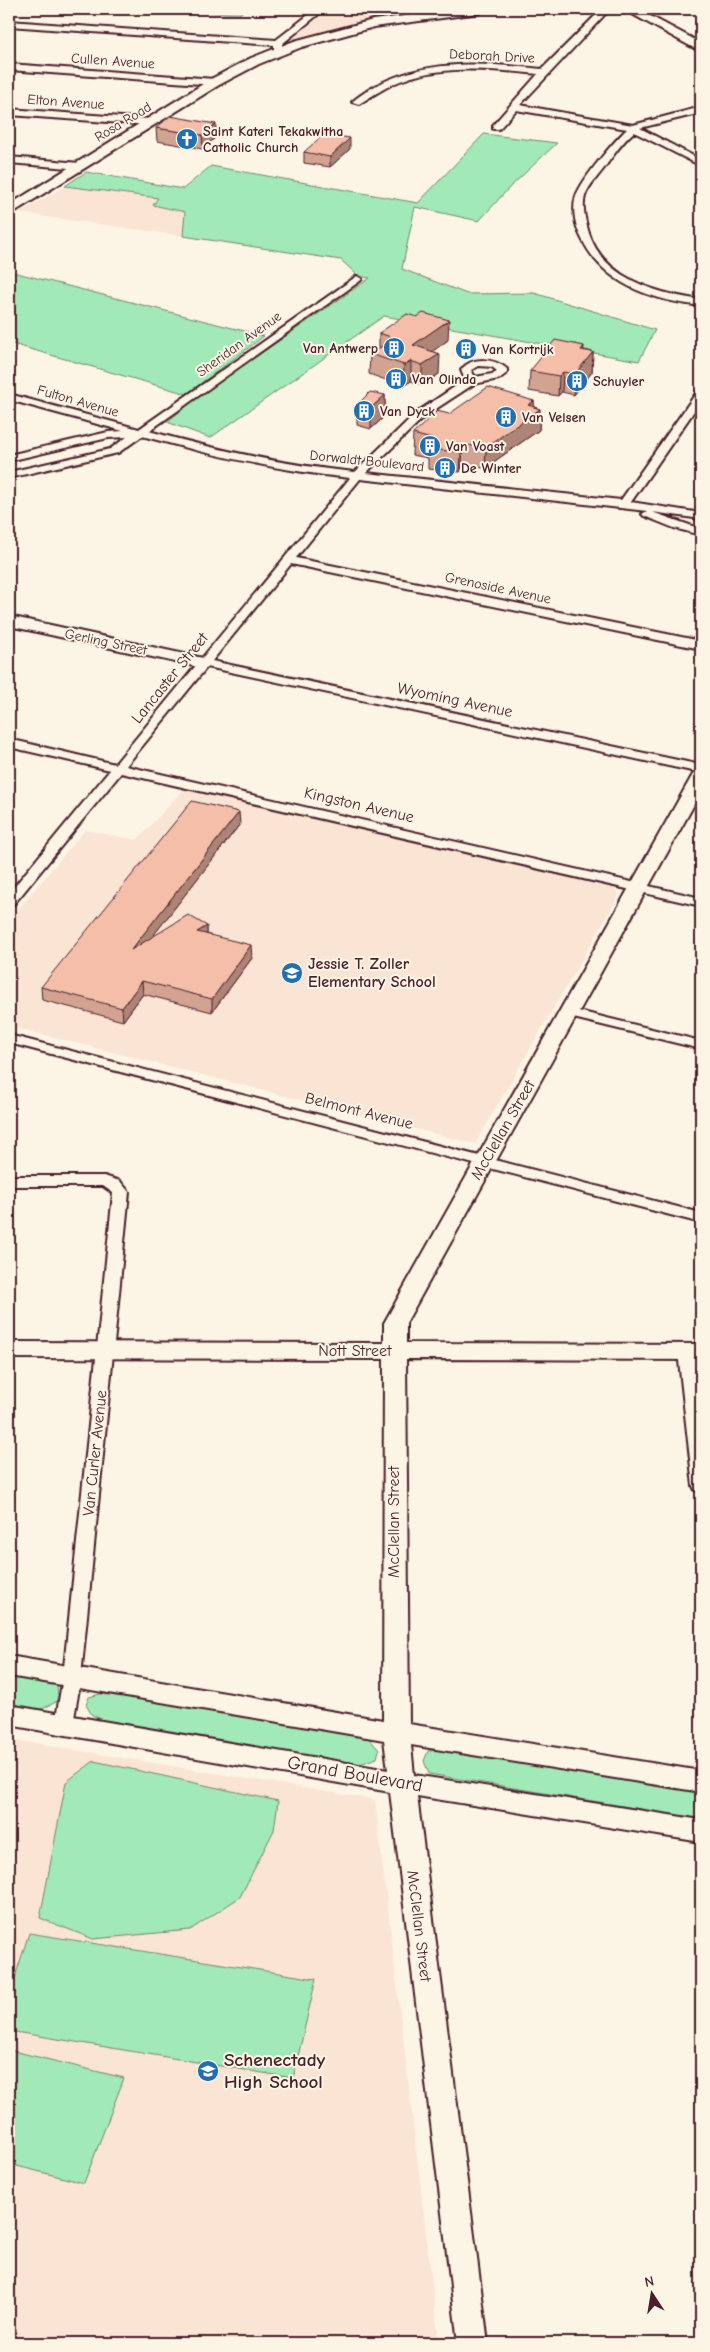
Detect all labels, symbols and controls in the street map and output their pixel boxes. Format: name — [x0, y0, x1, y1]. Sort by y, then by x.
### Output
street label: Deborah Drive — [449, 45, 535, 67]
street label: Cullen Avenue — [71, 50, 155, 72]
street label: Elton Avenue — [27, 91, 105, 113]
street label: Rosa Road — [91, 98, 155, 146]
place label: Saint Kateri Tekakwitha Catholic Church — [203, 123, 343, 156]
church icon: Saint Kateri Tekakwitha Catholic Church — [175, 127, 199, 151]
street label: Sheridan Avenue — [193, 308, 285, 380]
building icon: Van Antwerp — [382, 336, 406, 360]
building icon: Van Kortrijk — [454, 337, 478, 361]
place label: Van Antwerp — [303, 340, 378, 357]
place label: Van Kortrijk — [482, 341, 554, 358]
building icon: Van Olinda — [384, 367, 408, 391]
building icon: Schuyler — [565, 369, 589, 393]
place label: Van Olinda — [412, 371, 476, 388]
place label: Schuyler — [593, 373, 644, 390]
street label: Fulton Avenue — [35, 381, 121, 421]
building icon: Van Dyck — [352, 399, 376, 423]
place label: Van Dyck — [380, 403, 435, 420]
building icon: Van Velsen — [494, 405, 518, 429]
place label: Van Velsen — [522, 409, 586, 426]
building icon: Van Voast — [418, 434, 442, 458]
place label: Van Voast — [446, 438, 505, 455]
street label: Dorwaldt Boulevard — [309, 447, 425, 475]
building icon: De Winter — [433, 456, 457, 480]
place label: De Winter — [461, 460, 522, 477]
street label: Grenoside Avenue — [443, 568, 553, 608]
street label: Gerling Street — [63, 625, 150, 659]
street label: Lancaster Street — [128, 629, 212, 727]
street label: Wyoming Avenue — [396, 679, 514, 721]
street label: Kingston Avenue — [302, 784, 416, 826]
place label: Jessie T. Zoller Elementary School — [308, 955, 436, 991]
school or university icon: Jessie T. Zoller Elementary School — [280, 961, 304, 985]
street label: McClellan Street — [467, 1077, 539, 1183]
street label: Belmont Avenue — [303, 1089, 415, 1133]
street label: Nott Street — [318, 1342, 392, 1360]
street label: Van Curler Avenue — [79, 1389, 111, 1517]
street label: McClellan Street — [385, 1466, 403, 1578]
street label: Grand Boulevard — [286, 1751, 424, 1797]
street label: McClellan Street — [403, 1869, 435, 1983]
place label: Schenectady High School — [224, 2049, 326, 2093]
school or university icon: Schenectady High School — [196, 2059, 220, 2083]
north arrow — [628, 2270, 678, 2320]
text: N — [643, 2273, 656, 2291]

